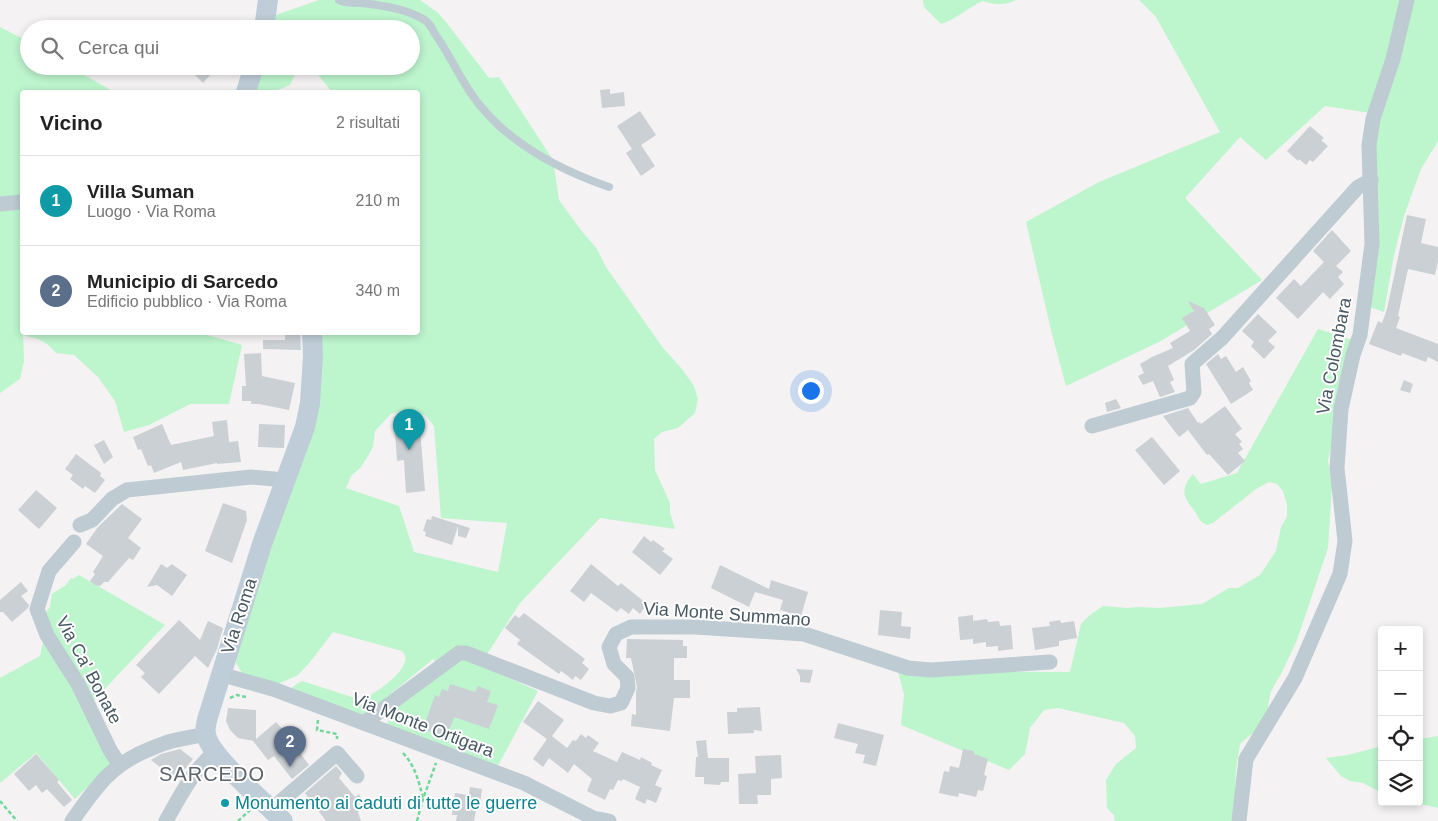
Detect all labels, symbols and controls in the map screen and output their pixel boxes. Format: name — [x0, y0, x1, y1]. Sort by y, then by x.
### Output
search box — [20, 20, 420, 75]
icon: search — [38, 34, 66, 62]
text: Cerca qui — [78, 37, 159, 58]
text: Vicino — [40, 111, 103, 134]
text: 2 risultati — [336, 114, 400, 131]
text: Villa Suman — [87, 181, 194, 202]
text: 1 — [52, 192, 60, 209]
text: 210 m — [356, 192, 400, 209]
text: Luogo · Via Roma — [87, 203, 216, 220]
text: Municipio di Sarcedo — [87, 271, 278, 292]
text: 2 — [52, 282, 60, 299]
text: 340 m — [356, 282, 400, 299]
text: Edificio pubblico · Via Roma — [87, 293, 287, 310]
street label: Via Colombara — [1313, 295, 1355, 416]
your location — [798, 378, 824, 404]
pin: 1 — [393, 409, 425, 450]
street label: Via Roma — [217, 575, 261, 657]
street label: Via Monte Summano — [643, 598, 811, 630]
street label: Via Ca' Bonate — [52, 613, 126, 727]
map controls — [1378, 626, 1423, 806]
button: + — [1378, 626, 1423, 671]
button: − — [1378, 671, 1423, 716]
street label: Via Monte Ortigara — [349, 689, 498, 762]
button: locate — [1378, 716, 1423, 761]
pin: 2 — [274, 726, 306, 767]
button: layers — [1378, 761, 1423, 806]
district label: SARCEDO — [159, 763, 265, 785]
place label: Monumento ai caduti di tutte le guerre — [235, 793, 537, 813]
marker: Monumento ai caduti di tutte le guerre — [219, 797, 231, 809]

